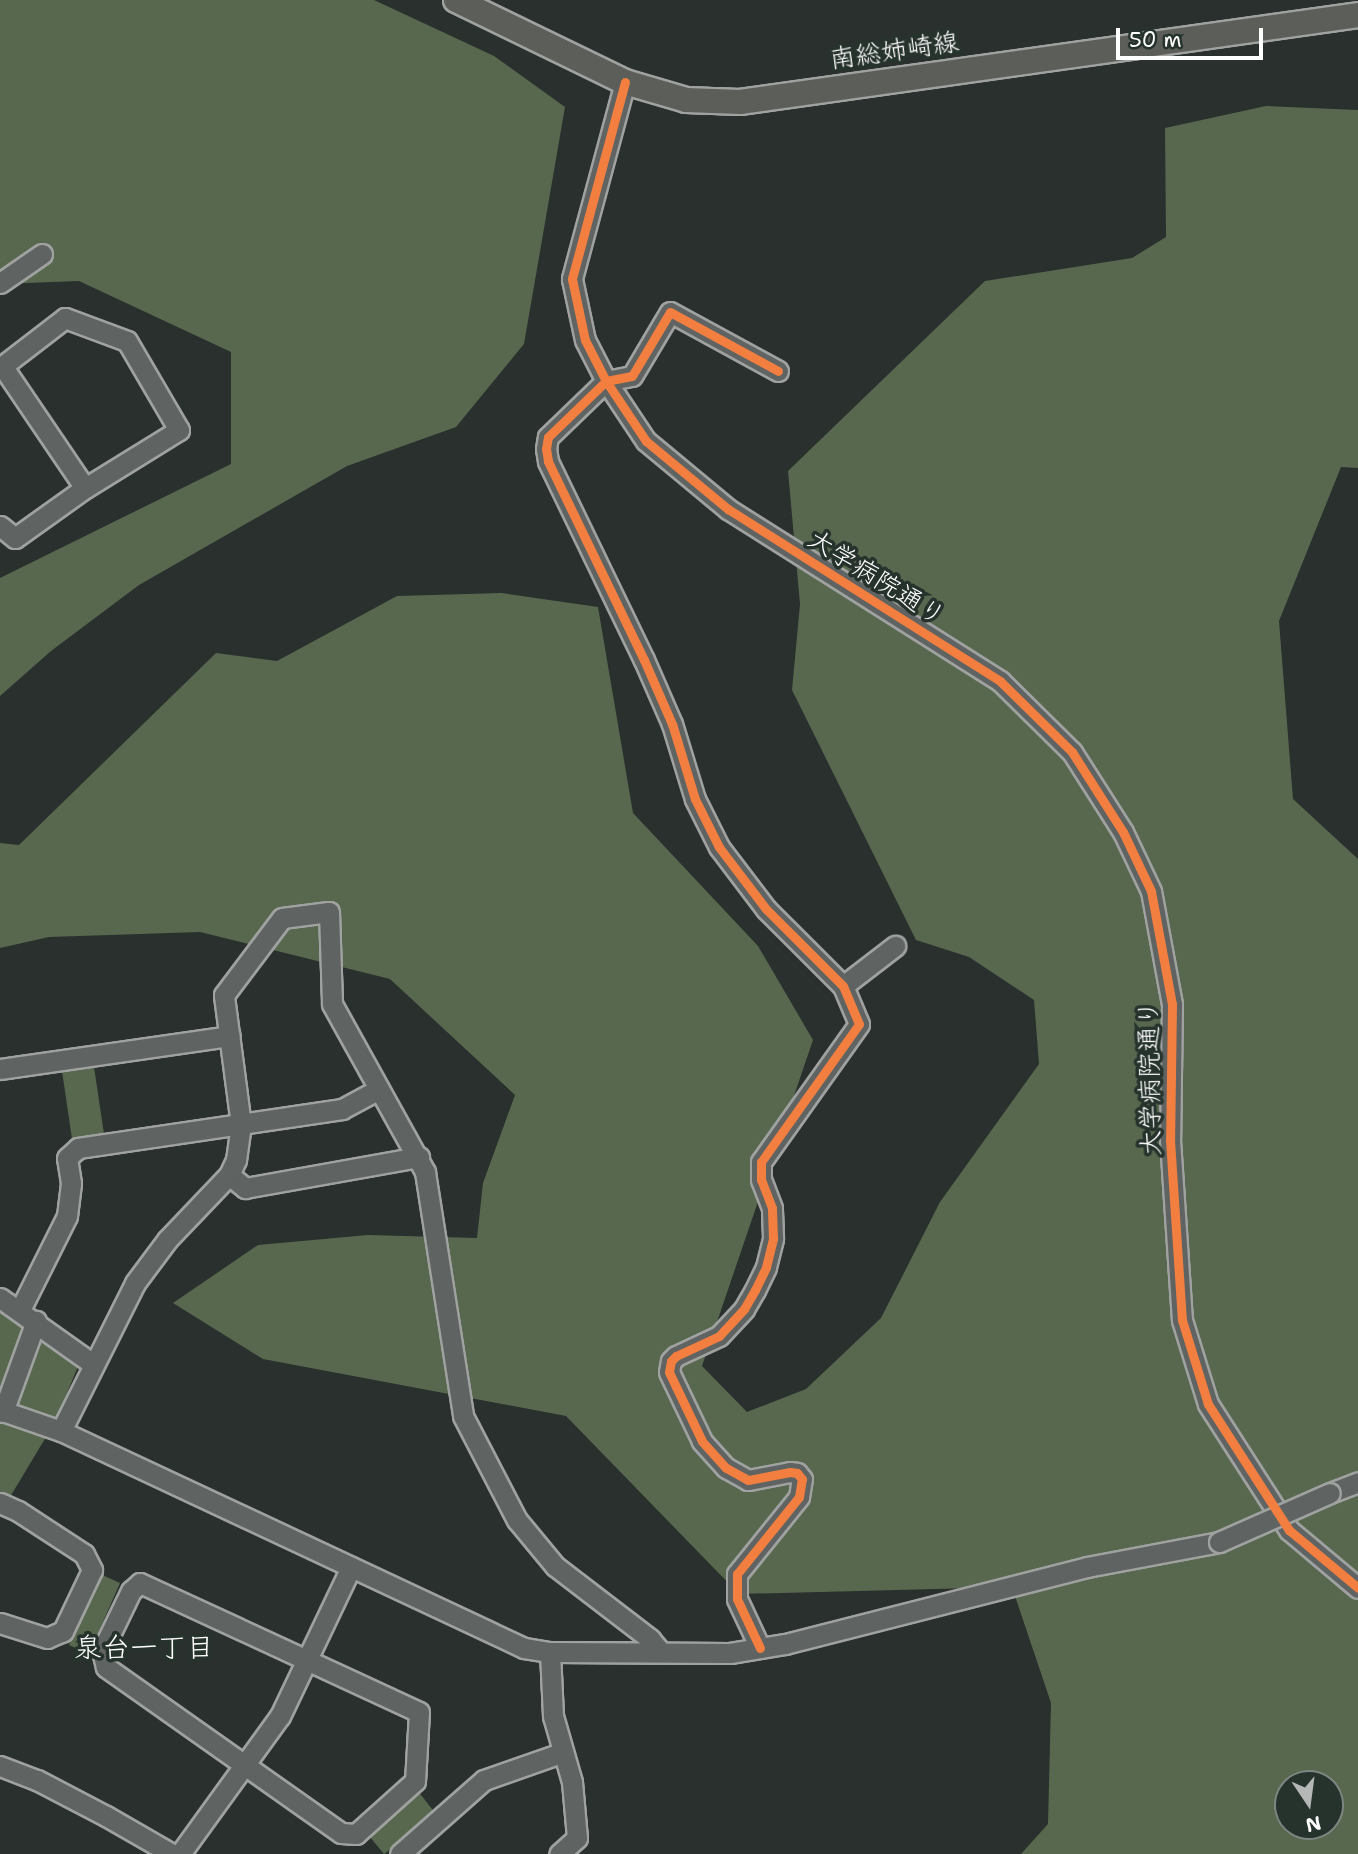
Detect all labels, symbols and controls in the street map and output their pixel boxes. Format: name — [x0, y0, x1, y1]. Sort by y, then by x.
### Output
scale bar — [1120, 14, 1267, 58]
street label: 南総姉崎線 — [827, 26, 961, 74]
text: 50 m — [1129, 26, 1182, 54]
street label: 大学病院通り — [803, 522, 951, 632]
street label: 大学病院通り — [1132, 1000, 1166, 1156]
district label: 泉台一丁目 — [74, 1630, 214, 1664]
north arrow — [1274, 1770, 1344, 1840]
text: N — [1303, 1810, 1324, 1838]

